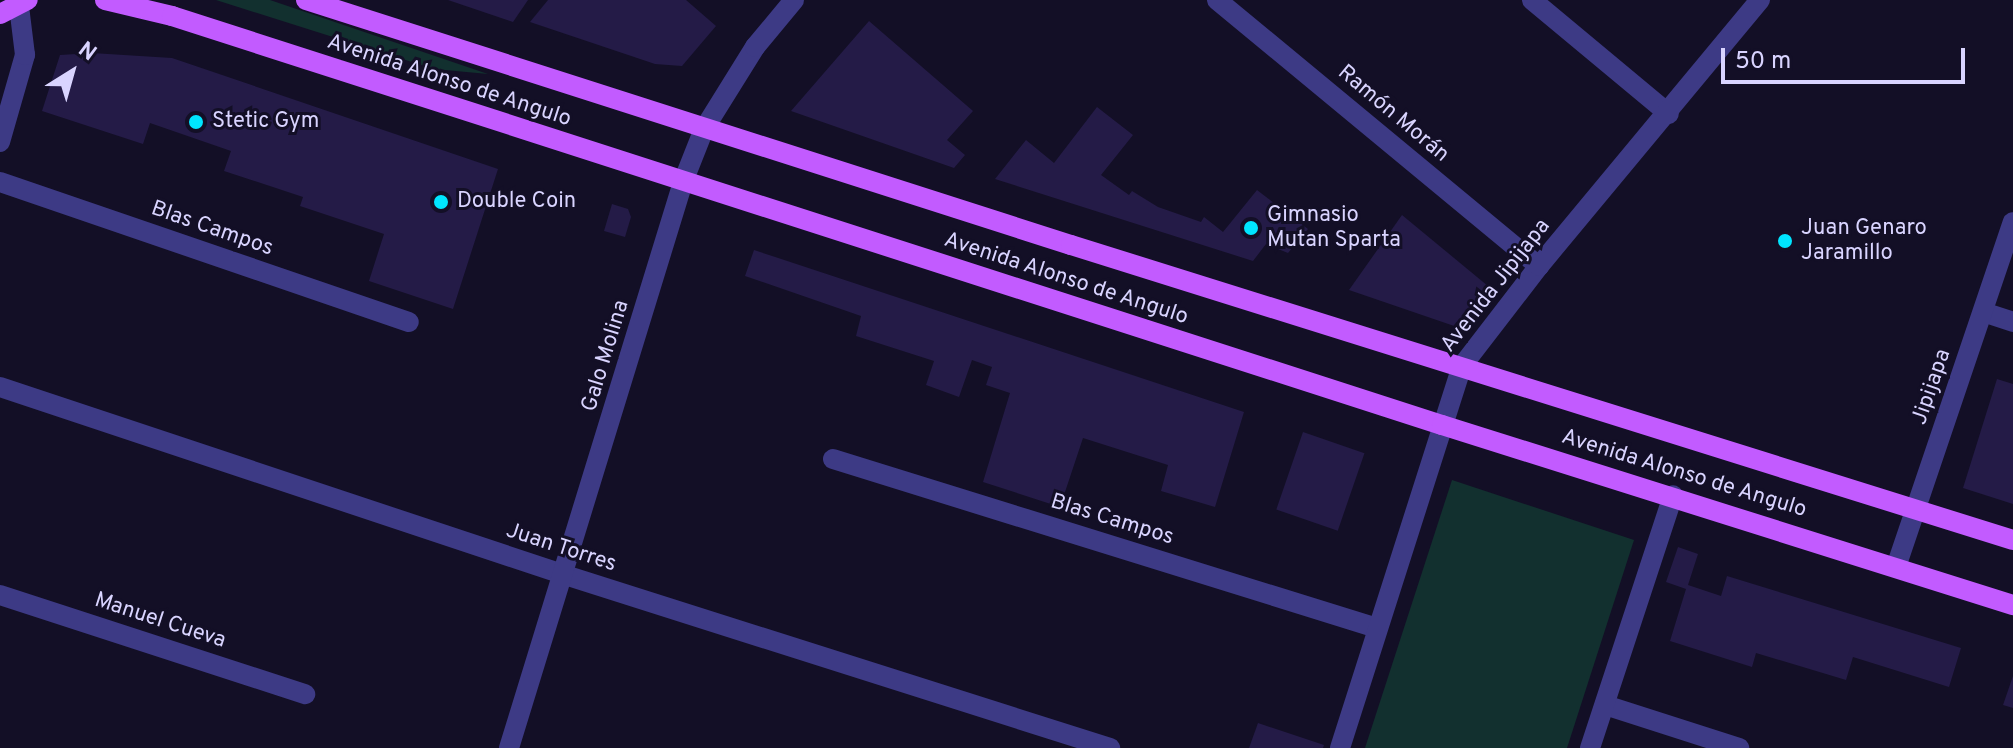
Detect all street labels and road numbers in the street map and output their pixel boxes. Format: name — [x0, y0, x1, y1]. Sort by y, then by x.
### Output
street label: Avenida Alonso de Angulo — [323, 29, 575, 133]
street label: Ramón Morán — [1332, 60, 1454, 168]
street label: Blas Campos — [147, 196, 277, 262]
street label: Avenida Jipijapa — [1436, 214, 1556, 358]
street label: Avenida Alonso de Angulo — [940, 227, 1192, 331]
street label: Galo Molina — [577, 297, 635, 415]
street label: Jipijapa — [1907, 346, 1957, 428]
street label: Avenida Alonso de Angulo — [1557, 424, 1811, 524]
street label: Blas Campos — [1047, 489, 1177, 551]
street label: Juan Torres — [502, 518, 620, 578]
street label: Manuel Cueva — [91, 587, 229, 655]

